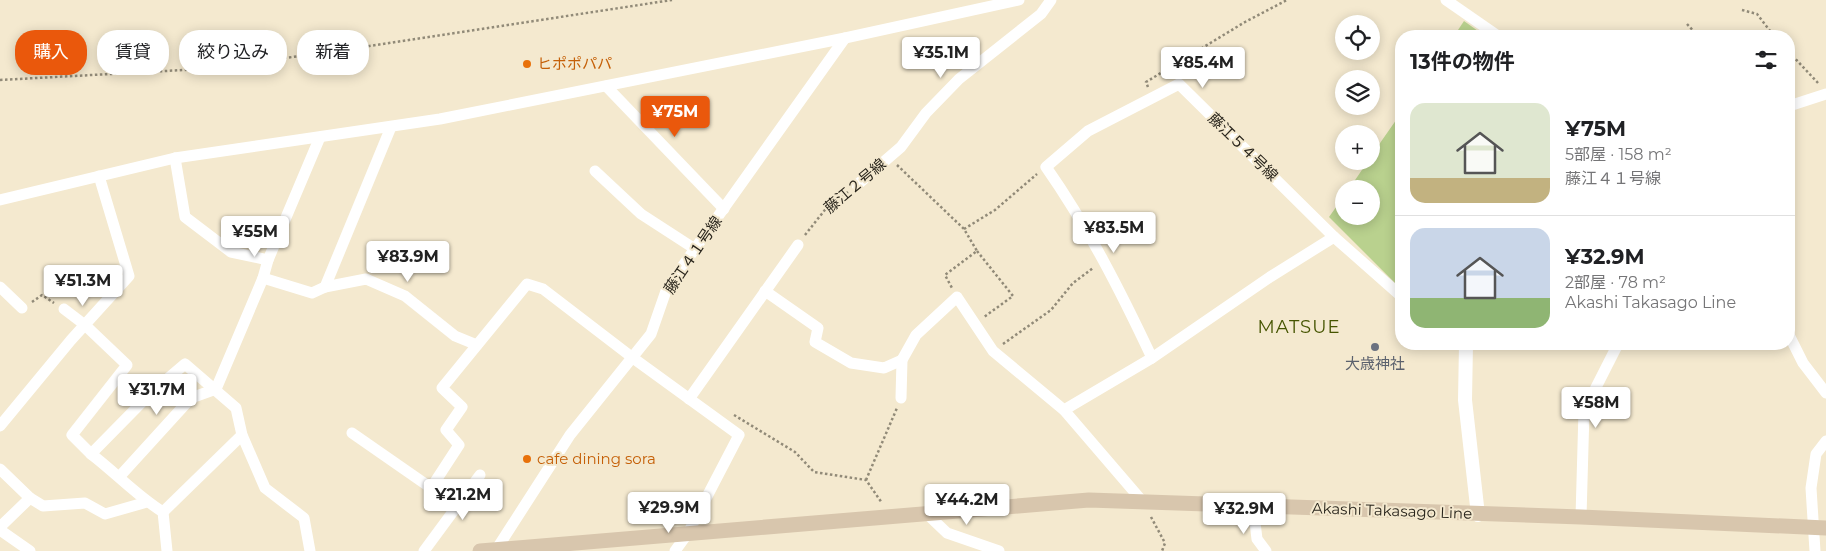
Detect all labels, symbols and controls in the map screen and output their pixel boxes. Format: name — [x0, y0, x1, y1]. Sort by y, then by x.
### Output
map controls — [1335, 15, 1380, 225]
button: locate — [1335, 15, 1380, 60]
chip: 購入 — [15, 30, 87, 75]
chip: 賃貸 — [97, 30, 169, 75]
chip: 絞り込み — [179, 30, 287, 75]
chip: 新着 — [297, 30, 369, 75]
pin: ¥35.1M — [900, 36, 982, 79]
text: ¥35.1M — [913, 43, 969, 62]
pin: ¥85.4M — [1162, 46, 1244, 89]
icon: filters — [1752, 46, 1780, 74]
text: 13件の物件 — [1410, 49, 1515, 74]
text: ¥85.4M — [1172, 53, 1234, 72]
place label: ヒポポパパ — [537, 54, 612, 73]
marker: ヒポポパパ — [521, 58, 533, 70]
button: layers — [1335, 70, 1380, 115]
pin: ¥75M — [645, 96, 705, 138]
text: ¥75M — [652, 102, 698, 121]
street label: 藤江５４号線 — [1204, 109, 1282, 185]
text: ¥75M — [1565, 116, 1626, 141]
icon: home — [1450, 123, 1510, 183]
button: + — [1335, 125, 1380, 170]
text: 5部屋 · 158 m² — [1565, 145, 1672, 164]
street label: 藤江２号線 — [820, 154, 890, 217]
text: 藤江４１号線 — [1565, 169, 1661, 188]
button: − — [1335, 180, 1380, 225]
street label: 藤江４１号線 — [660, 212, 726, 297]
pin: ¥83.5M — [1073, 212, 1155, 254]
pin: ¥55M — [225, 216, 285, 258]
text: ¥83.5M — [1084, 218, 1144, 237]
text: ¥55M — [232, 222, 278, 241]
pin: ¥83.9M — [367, 240, 449, 283]
text: ¥32.9M — [1565, 244, 1645, 269]
text: ¥83.9M — [377, 247, 439, 266]
icon: home — [1450, 248, 1510, 308]
pin: ¥51.3M — [42, 264, 124, 307]
text: ¥51.3M — [55, 271, 111, 290]
text: 2部屋 · 78 m² — [1565, 273, 1666, 292]
text: Akashi Takasago Line — [1565, 293, 1736, 312]
district label: MATSUE — [1258, 316, 1340, 338]
marker: 大歳神社 — [1369, 341, 1381, 353]
place label: 大歳神社 — [1345, 354, 1405, 373]
pin: ¥31.7M — [116, 374, 198, 416]
text: ¥31.7M — [129, 380, 185, 399]
pin: ¥58M — [1566, 386, 1626, 429]
text: ¥58M — [1572, 393, 1620, 412]
place label: cafe dining sora — [537, 449, 656, 468]
marker: cafe dining sora — [521, 453, 533, 465]
pin: ¥21.2M — [422, 478, 504, 521]
pin: ¥44.2M — [926, 484, 1008, 526]
text: ¥21.2M — [435, 485, 491, 504]
text: ¥44.2M — [935, 490, 999, 509]
pin: ¥29.9M — [628, 492, 710, 534]
pin: ¥32.9M — [1203, 492, 1285, 535]
text: ¥29.9M — [639, 498, 699, 517]
street label: Akashi Takasago Line — [1312, 498, 1473, 523]
text: ¥32.9M — [1214, 499, 1274, 518]

